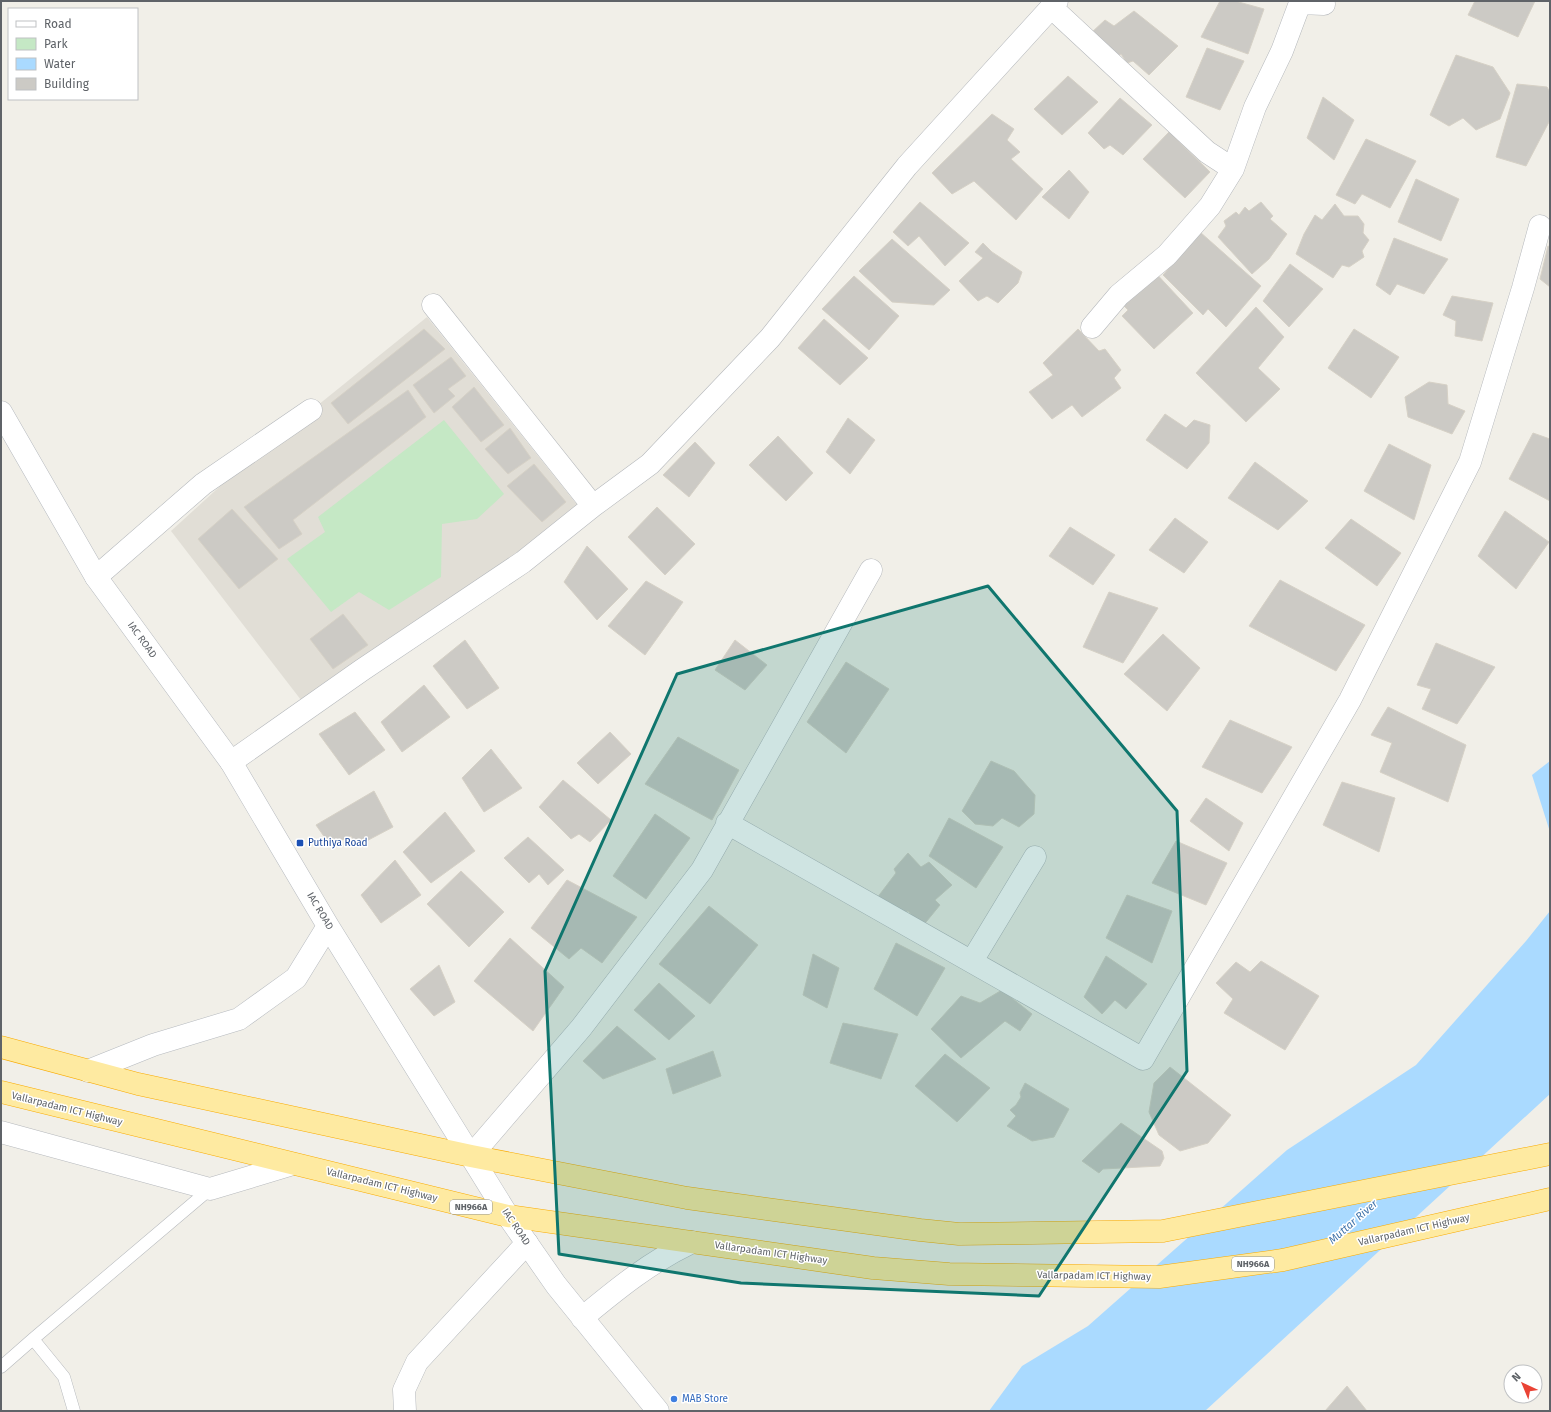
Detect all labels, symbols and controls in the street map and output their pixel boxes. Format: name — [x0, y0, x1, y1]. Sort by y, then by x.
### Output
legend — [8, 8, 138, 100]
text: Road — [44, 17, 72, 31]
text: Park — [44, 37, 68, 51]
text: Water — [44, 57, 76, 71]
text: Building — [44, 77, 90, 91]
street label: IAC ROAD — [125, 620, 159, 660]
place label: Puthiya Road — [308, 837, 368, 849]
marker: Puthiya Road — [295, 838, 305, 848]
street label: IAC ROAD — [304, 890, 336, 932]
street label: Vallarpadam ICT Highway — [10, 1089, 124, 1129]
street label: Vallarpadam ICT Highway — [325, 1165, 439, 1205]
water label: Muttar River — [1326, 1197, 1381, 1247]
road number: NH966A — [450, 1200, 492, 1214]
street label: IAC ROAD — [499, 1206, 533, 1248]
street label: Vallarpadam ICT Highway — [1357, 1211, 1471, 1249]
street label: Vallarpadam ICT Highway — [714, 1239, 828, 1267]
road number: NH966A — [1232, 1257, 1274, 1271]
street label: Vallarpadam ICT Highway — [1037, 1269, 1151, 1283]
north arrow — [1503, 1364, 1543, 1404]
text: N — [1509, 1370, 1524, 1384]
place label: MAB Store — [682, 1393, 728, 1405]
marker: MAB Store — [669, 1394, 679, 1404]

